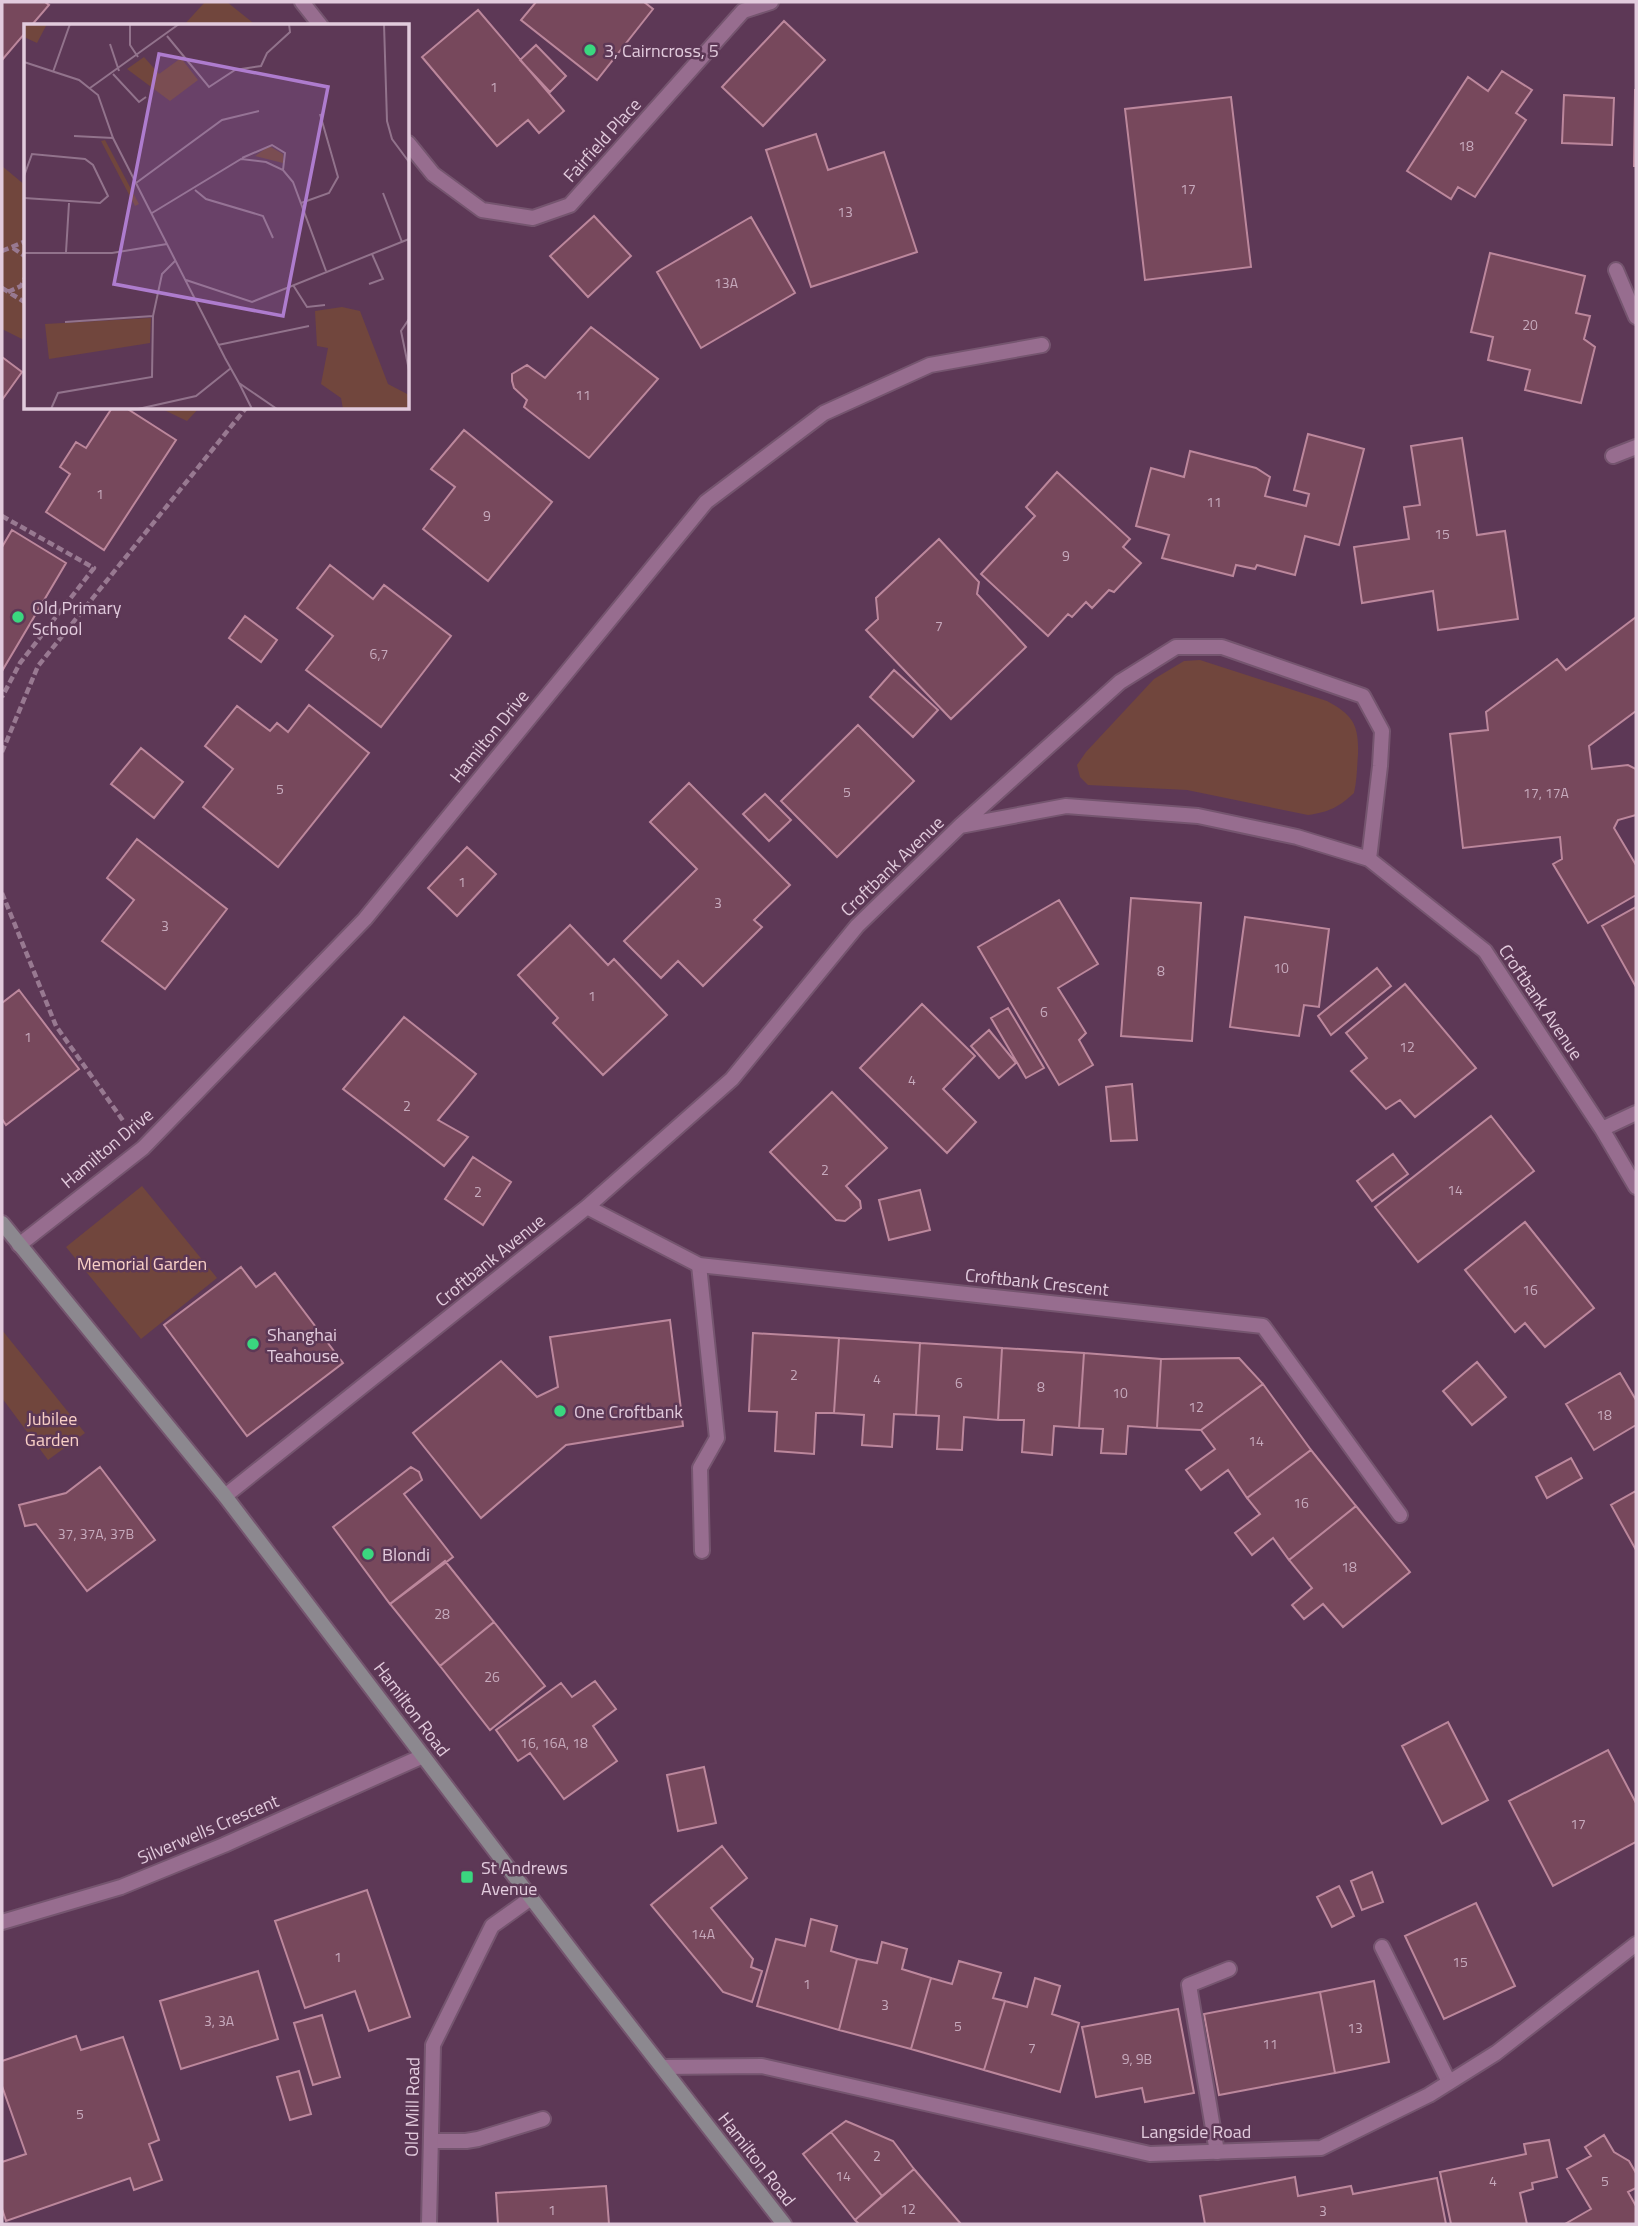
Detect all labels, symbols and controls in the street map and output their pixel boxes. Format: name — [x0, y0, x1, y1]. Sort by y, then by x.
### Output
inset map — [24, 24, 410, 410]
place label: 3, Cairncross, 5 — [604, 37, 719, 64]
marker: 3, Cairncross, 5 — [582, 42, 598, 58]
house number: 1 — [490, 76, 498, 97]
street label: Fairfield Place — [557, 92, 647, 188]
house number: 18 — [1458, 135, 1474, 156]
house number: 17 — [1180, 178, 1196, 199]
house number: 13 — [837, 201, 853, 222]
house number: 13A — [714, 272, 739, 293]
house number: 20 — [1522, 314, 1538, 335]
house number: 11 — [575, 384, 591, 405]
house number: 1 — [96, 483, 104, 504]
house number: 11 — [1206, 491, 1222, 512]
house number: 9 — [483, 505, 491, 526]
house number: 15 — [1434, 523, 1450, 544]
house number: 9 — [1062, 545, 1070, 566]
place label: Old Primary School — [32, 594, 122, 642]
marker: Old Primary School — [10, 609, 26, 625]
house number: 7 — [935, 615, 943, 636]
house number: 6,7 — [370, 643, 388, 664]
street label: Hamilton Drive — [443, 684, 535, 788]
house number: 5 — [276, 778, 284, 799]
house number: 5 — [843, 781, 851, 802]
house number: 17, 17A — [1523, 782, 1570, 803]
street label: Croftbank Avenue — [834, 810, 950, 922]
house number: 1 — [458, 871, 466, 892]
house number: 3 — [714, 892, 722, 913]
house number: 3 — [161, 915, 169, 936]
street label: Croftbank Avenue — [1492, 939, 1590, 1065]
house number: 10 — [1273, 957, 1289, 978]
house number: 8 — [1157, 960, 1165, 981]
house number: 1 — [588, 985, 596, 1006]
house number: 6 — [1040, 1001, 1048, 1022]
house number: 1 — [24, 1026, 32, 1047]
house number: 12 — [1399, 1036, 1415, 1057]
house number: 4 — [908, 1069, 916, 1090]
house number: 2 — [403, 1095, 411, 1116]
street label: Hamilton Drive — [55, 1101, 159, 1195]
house number: 2 — [821, 1159, 829, 1180]
house number: 14 — [1447, 1179, 1463, 1200]
house number: 2 — [474, 1181, 482, 1202]
street label: Croftbank Avenue — [429, 1207, 551, 1313]
park label: Memorial Garden — [77, 1250, 207, 1277]
street label: Croftbank Crescent — [964, 1261, 1111, 1303]
house number: 16 — [1522, 1279, 1538, 1300]
place label: Shanghai Teahouse — [267, 1321, 339, 1369]
marker: Shanghai Teahouse — [245, 1336, 261, 1352]
house number: 2 — [790, 1364, 798, 1385]
house number: 4 — [873, 1368, 881, 1389]
house number: 6 — [955, 1372, 963, 1393]
house number: 8 — [1037, 1376, 1045, 1397]
house number: 10 — [1112, 1382, 1128, 1403]
house number: 12 — [1188, 1396, 1204, 1417]
place label: One Croftbank — [574, 1398, 683, 1425]
marker: One Croftbank — [552, 1403, 568, 1419]
house number: 18 — [1596, 1404, 1612, 1425]
park label: Jubilee Garden — [25, 1405, 79, 1453]
house number: 14 — [1248, 1430, 1264, 1451]
house number: 16 — [1293, 1492, 1309, 1513]
house number: 37, 37A, 37B — [58, 1523, 134, 1544]
place label: Blondi — [382, 1541, 430, 1568]
marker: Blondi — [360, 1546, 376, 1562]
house number: 18 — [1341, 1556, 1357, 1577]
house number: 28 — [434, 1603, 450, 1624]
street label: Hamilton Road — [367, 1656, 457, 1762]
house number: 26 — [484, 1666, 500, 1687]
house number: 16, 16A, 18 — [520, 1732, 588, 1753]
street label: Silverwells Crescent — [133, 1787, 283, 1871]
house number: 17 — [1570, 1813, 1586, 1834]
place label: St Andrews Avenue — [481, 1854, 568, 1902]
marker: St Andrews Avenue — [459, 1869, 475, 1885]
house number: 14A — [691, 1923, 716, 1944]
house number: 1 — [334, 1946, 342, 1967]
house number: 15 — [1452, 1951, 1468, 1972]
house number: 1 — [803, 1973, 811, 1994]
house number: 3 — [881, 1994, 889, 2015]
house number: 3, 3A — [204, 2010, 235, 2031]
house number: 5 — [954, 2015, 962, 2036]
house number: 13 — [1347, 2017, 1363, 2038]
house number: 11 — [1262, 2033, 1278, 2054]
house number: 7 — [1028, 2037, 1036, 2058]
house number: 9, 9B — [1122, 2048, 1152, 2069]
street label: Old Mill Road — [398, 2057, 426, 2157]
house number: 5 — [76, 2103, 84, 2124]
street label: Hamilton Road — [712, 2106, 802, 2212]
street label: Langside Road — [1141, 2118, 1251, 2145]
house number: 2 — [873, 2145, 881, 2166]
house number: 14 — [835, 2165, 851, 2186]
house number: 4 — [1489, 2170, 1497, 2191]
house number: 5 — [1601, 2170, 1609, 2191]
house number: 12 — [900, 2198, 916, 2219]
house number: 1 — [548, 2199, 556, 2220]
house number: 3 — [1319, 2200, 1327, 2221]

